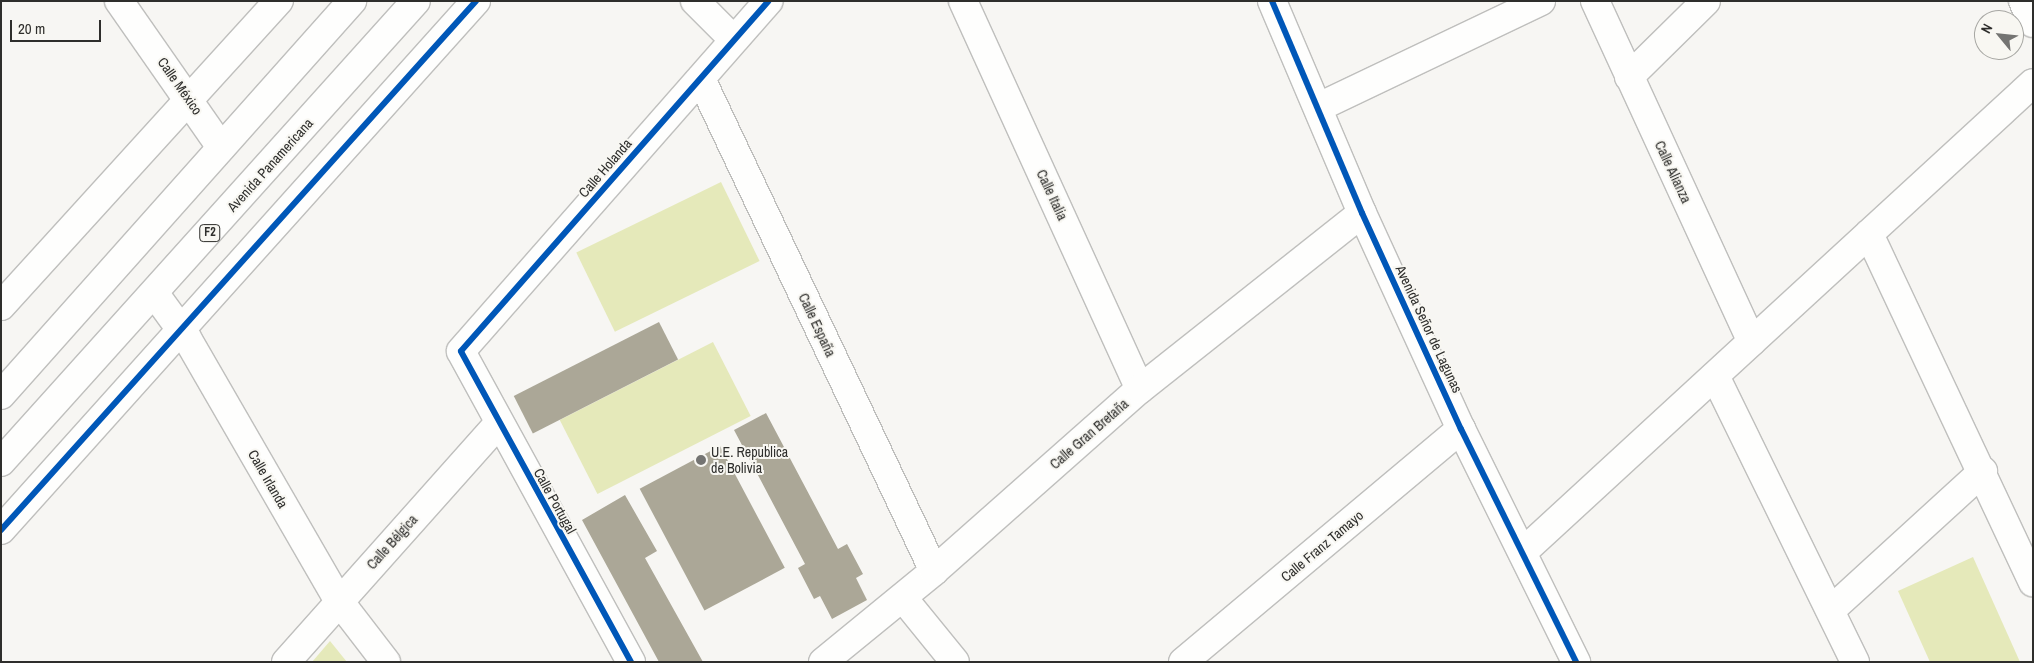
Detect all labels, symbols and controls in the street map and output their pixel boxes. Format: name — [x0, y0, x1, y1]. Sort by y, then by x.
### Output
scale bar — [12, 10, 104, 42]
north arrow — [1974, 10, 2024, 60]
text: 20 m — [18, 18, 45, 39]
text: N — [1977, 21, 1997, 36]
street label: Calle México — [154, 54, 206, 118]
street label: Avenida Panamericana — [224, 115, 316, 215]
street label: Calle Holanda — [575, 135, 635, 201]
street label: Calle Alianza — [1651, 138, 1695, 206]
street label: Calle Italia — [1033, 167, 1071, 223]
road number: F2 — [199, 224, 221, 242]
street label: Avenida Señor de Lagunas — [1392, 262, 1466, 396]
street label: Calle España — [795, 291, 839, 359]
street label: Calle Gran Bretaña — [1046, 395, 1132, 473]
place label: U.E. Republica de Bolivia — [711, 444, 788, 477]
street label: Calle Irlanda — [245, 447, 291, 511]
marker: U.E. Republica de Bolivia — [695, 454, 707, 466]
street label: Calle Portugal — [530, 465, 580, 537]
street label: Calle Franz Tamayo — [1277, 507, 1367, 585]
street label: Calle Bélgica — [363, 511, 421, 573]

